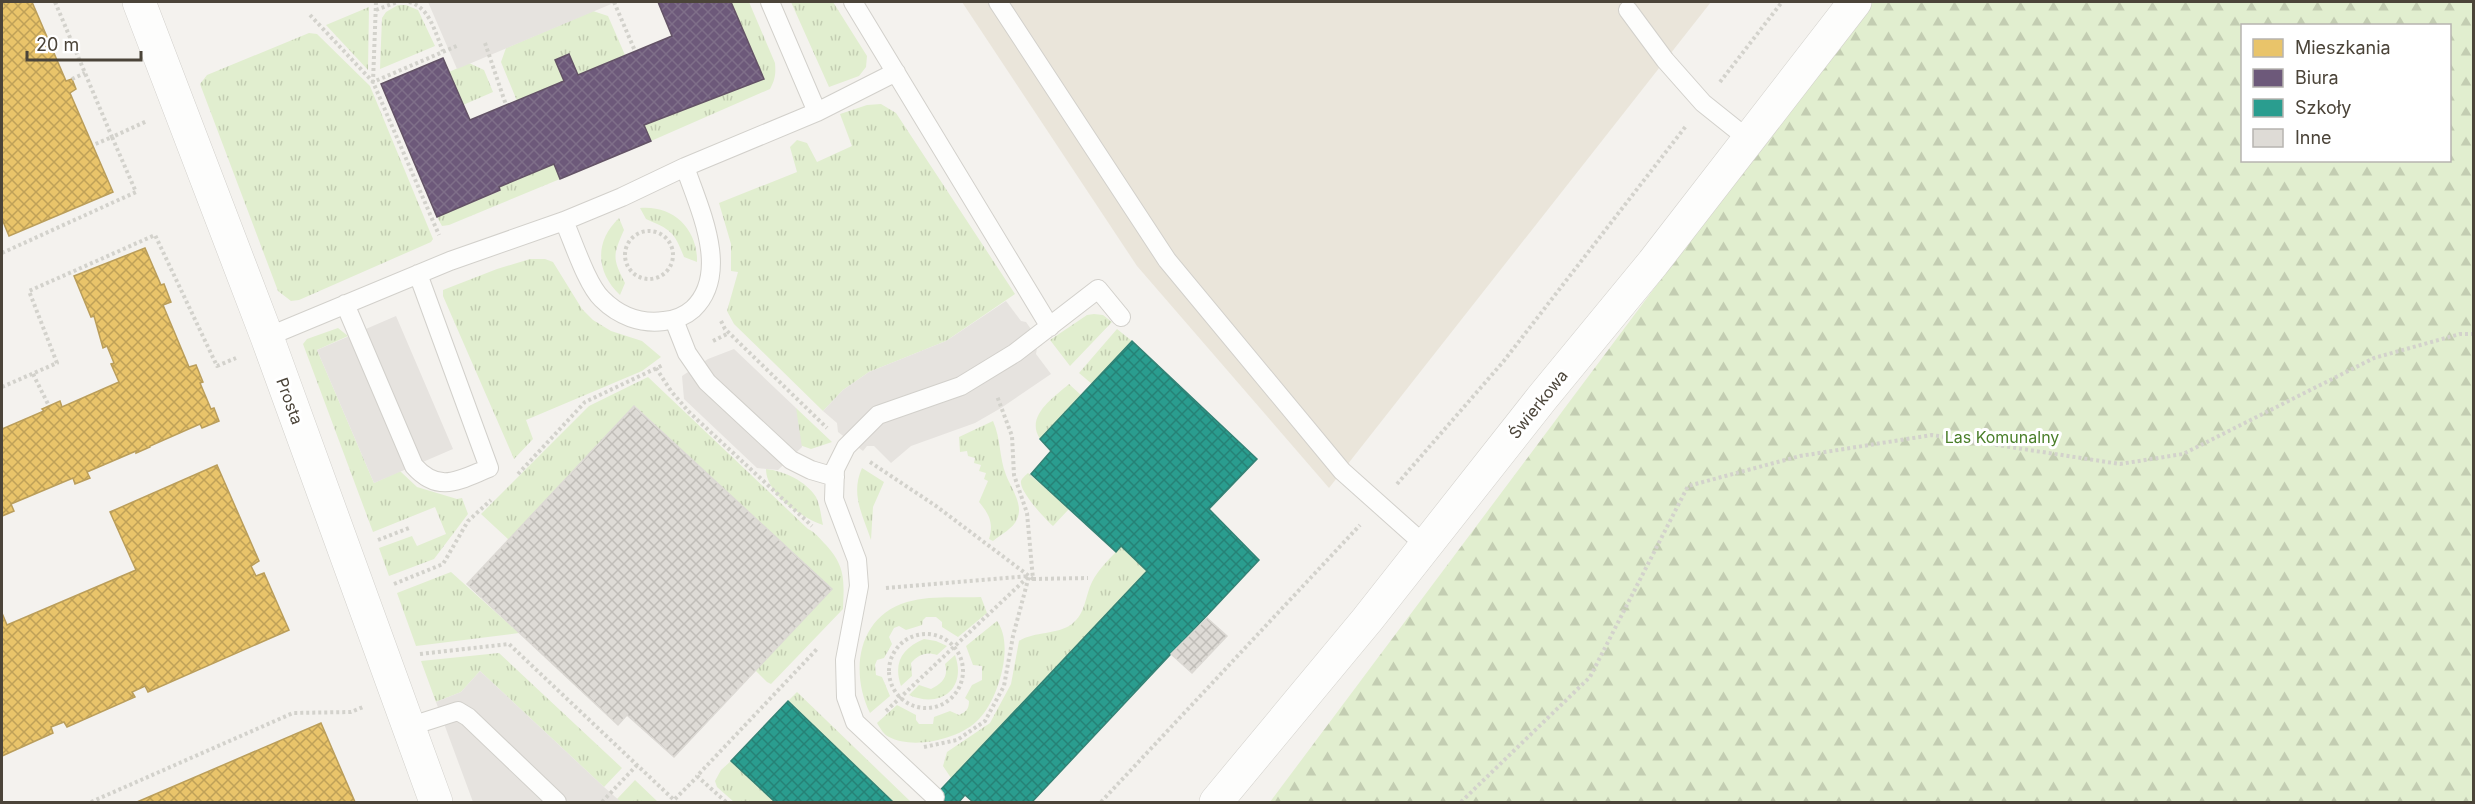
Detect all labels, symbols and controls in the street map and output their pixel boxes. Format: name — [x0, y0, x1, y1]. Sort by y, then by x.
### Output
scale bar — [27, 24, 141, 62]
legend — [2241, 24, 2451, 162]
text: 20 m — [36, 34, 79, 55]
text: Mieszkania — [2295, 37, 2391, 58]
text: Biura — [2295, 67, 2339, 88]
text: Szkoły — [2295, 97, 2351, 118]
text: Inne — [2295, 127, 2332, 148]
street label: Świerkowa — [1504, 366, 1572, 442]
street label: Prosta — [272, 375, 308, 427]
park label: Las Komunalny — [1945, 427, 2059, 447]

